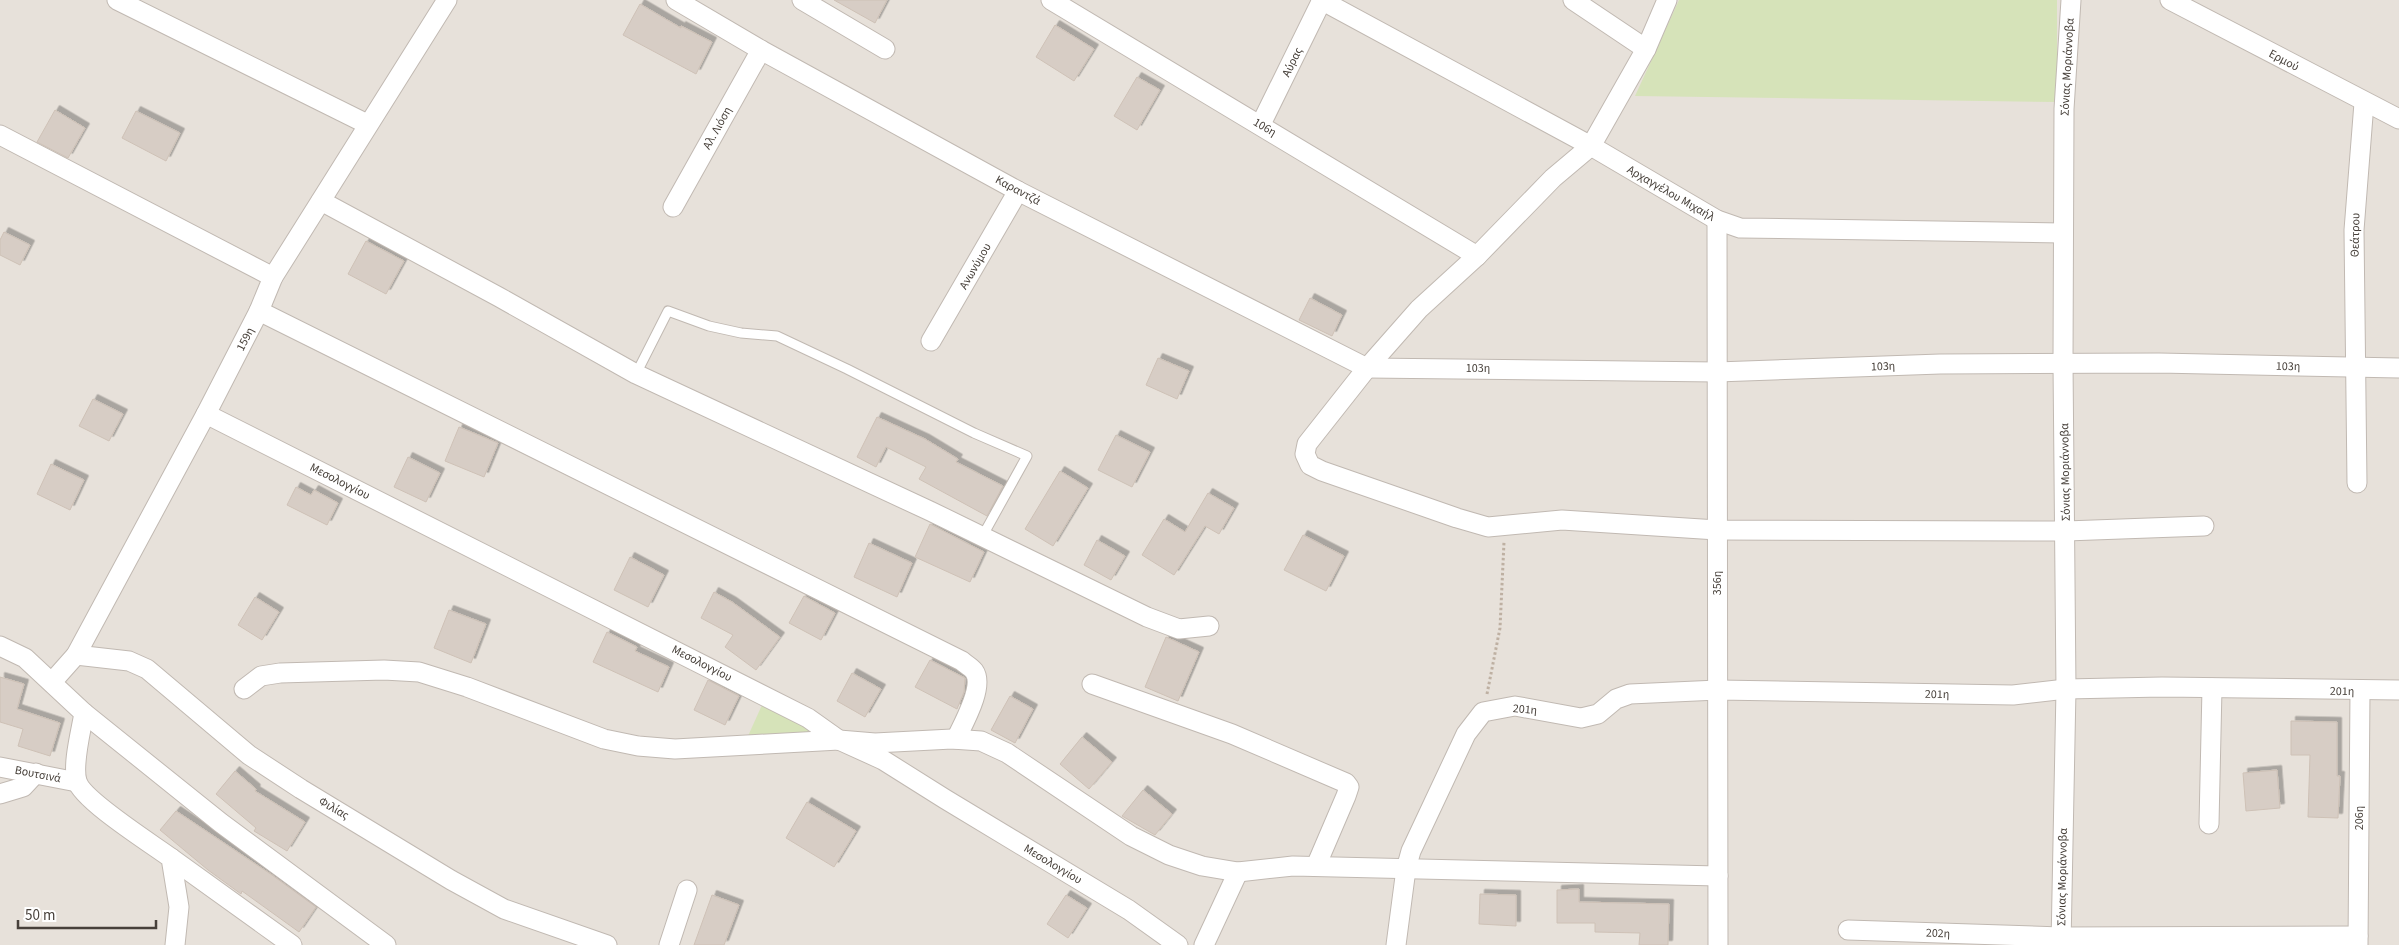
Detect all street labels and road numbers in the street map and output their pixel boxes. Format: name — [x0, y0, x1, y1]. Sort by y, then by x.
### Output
street label: Σόνιας Μοριάννοβα — [2056, 17, 2079, 116]
street label: Αύρας — [1278, 44, 1307, 80]
street label: Ερμού — [2266, 45, 2302, 75]
street label: Αλ. Λιόση — [699, 104, 736, 153]
street label: 106η — [1250, 114, 1280, 141]
street label: Αρχαγγέλου Μιχαήλ — [1624, 161, 1718, 226]
street label: Καραντζά — [992, 171, 1044, 210]
street label: Θεάτρου — [2347, 213, 2364, 257]
street label: Ανωνύμου — [955, 240, 996, 293]
street label: 159η — [232, 325, 259, 354]
street label: 103η — [1871, 358, 1896, 375]
street label: 103η — [2276, 358, 2300, 375]
street label: 103η — [1466, 360, 1490, 377]
street label: Σόνιας Μοριάννοβα — [2056, 423, 2075, 521]
street label: Μεσολογγίου — [307, 459, 373, 504]
street label: 356η — [1709, 571, 1726, 595]
street label: Μεσολογγίου — [669, 641, 735, 686]
street label: 201η — [2330, 683, 2354, 700]
street label: 201η — [1925, 686, 1949, 703]
street label: 201η — [1512, 700, 1538, 719]
street label: Βουτσινά — [13, 762, 63, 787]
street label: Φιλίας — [315, 793, 352, 824]
street label: 206η — [2351, 806, 2368, 830]
street label: Σόνιας Μοριάννοβα — [2053, 828, 2072, 926]
street label: Μεσολογγίου — [1020, 840, 1085, 889]
street label: 202η — [1925, 925, 1950, 942]

